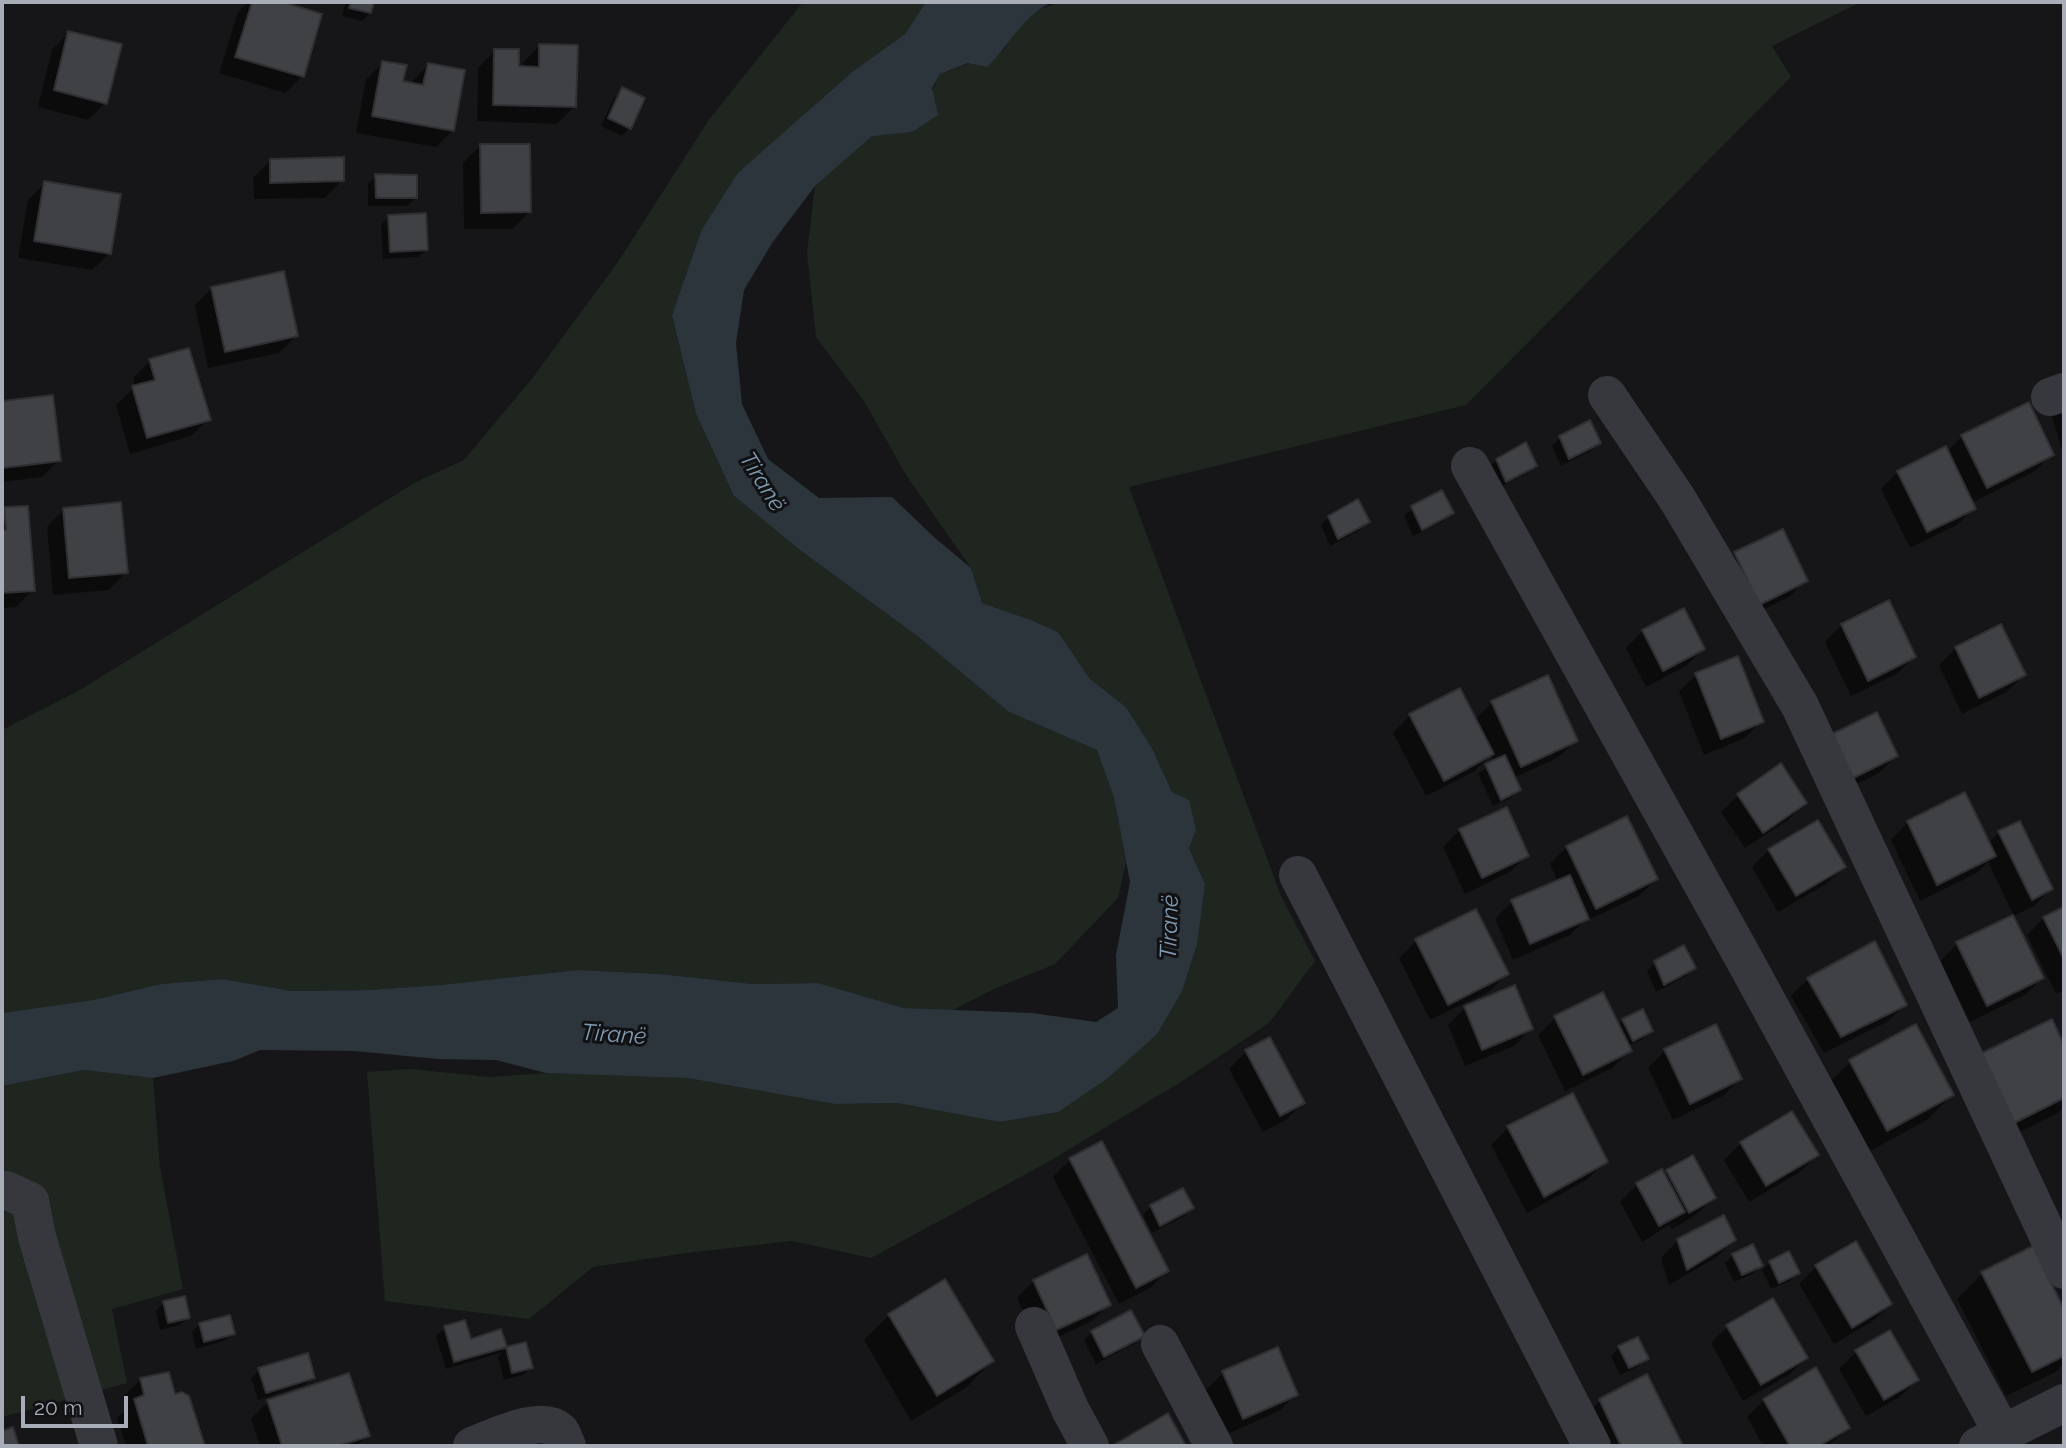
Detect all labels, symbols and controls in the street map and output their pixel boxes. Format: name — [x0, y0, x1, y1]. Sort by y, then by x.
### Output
water label: Tiranë — [733, 447, 791, 517]
water label: Tiranë — [1155, 894, 1185, 960]
water label: Tiranë — [581, 1019, 647, 1051]
scale bar — [24, 1382, 131, 1426]
text: 20 m — [34, 1395, 82, 1420]

